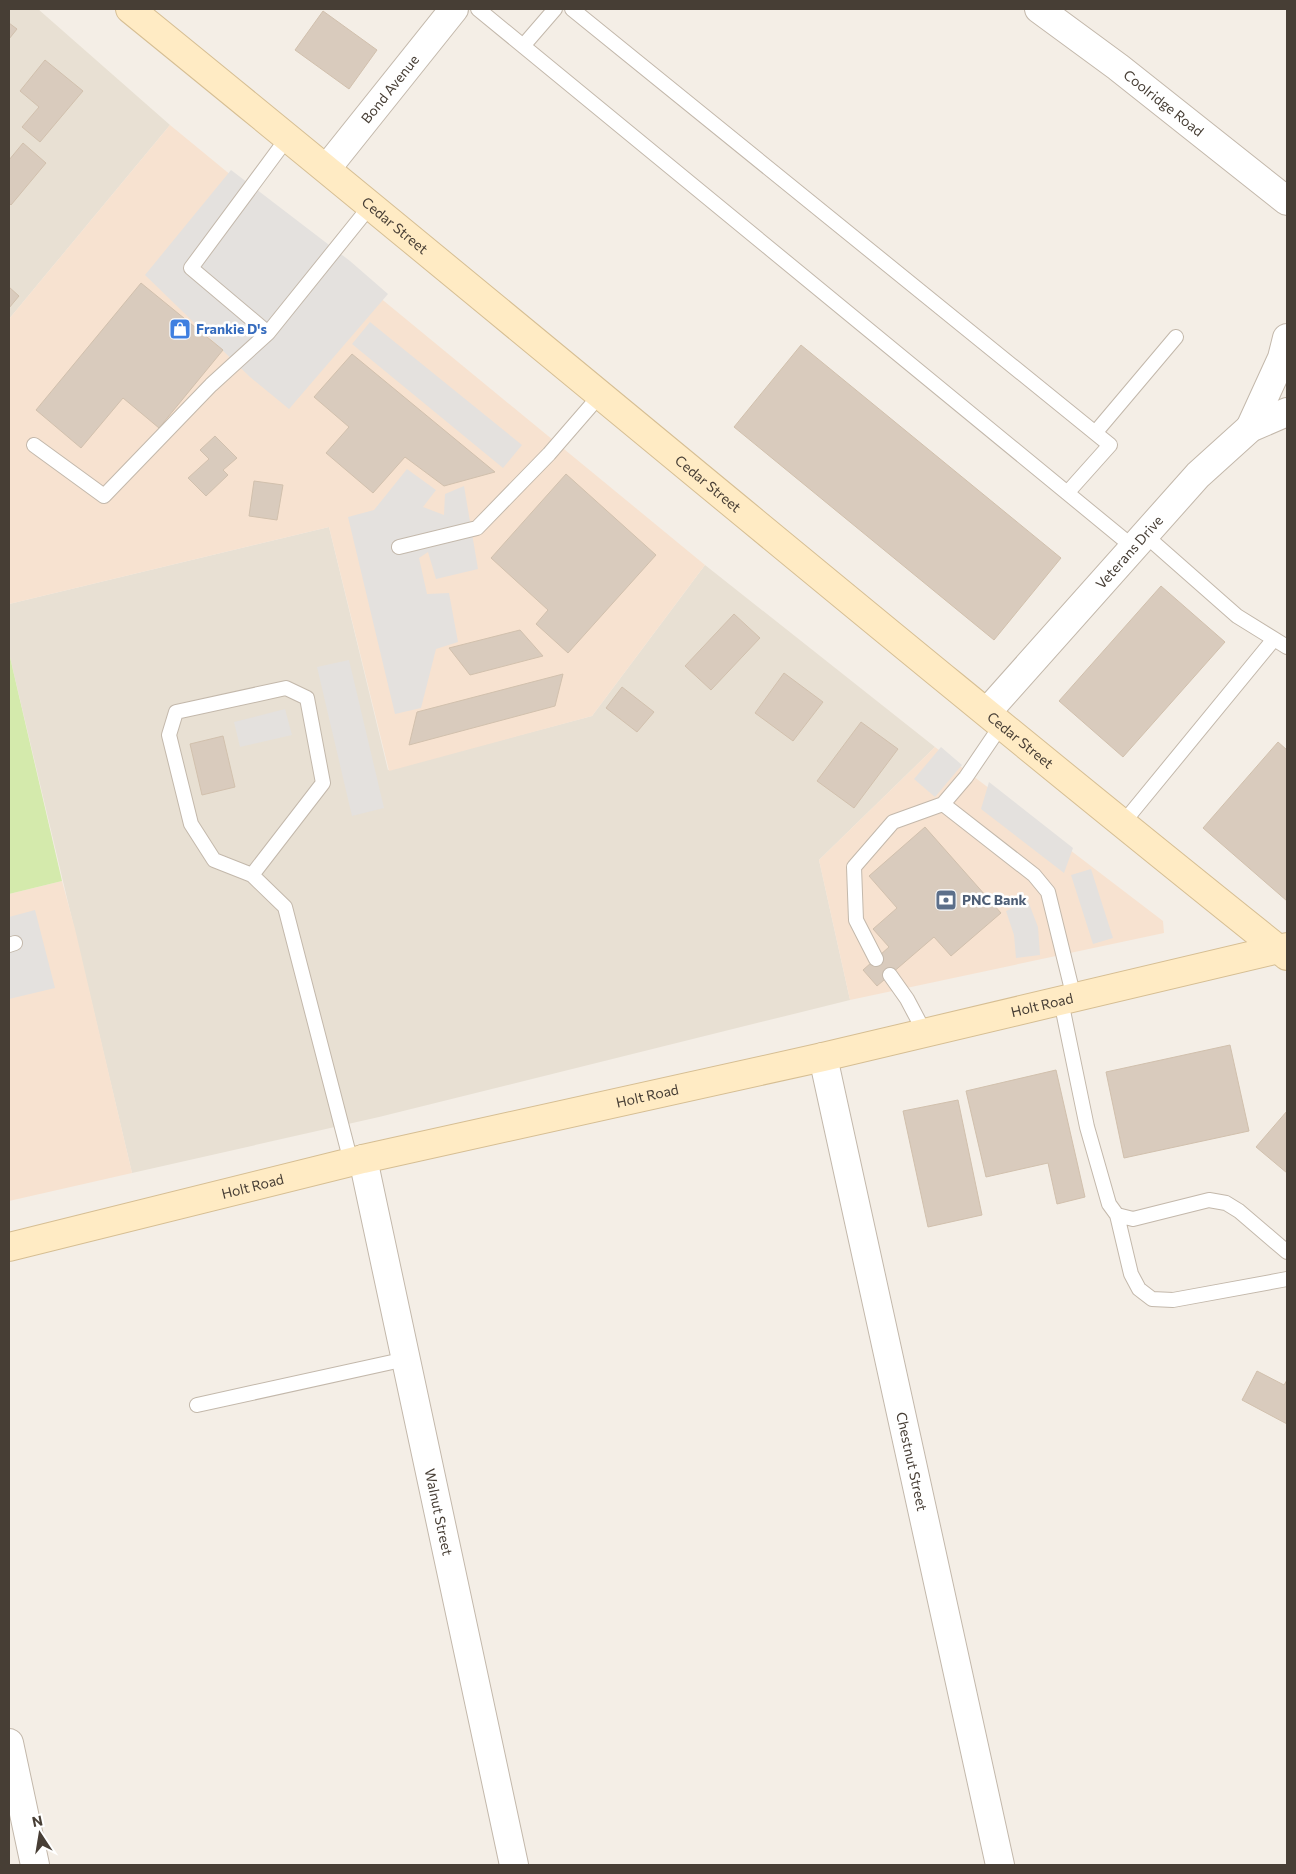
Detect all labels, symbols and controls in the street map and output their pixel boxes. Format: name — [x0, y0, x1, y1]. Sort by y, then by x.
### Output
street label: Bond Avenue — [357, 51, 422, 126]
street label: Coolridge Road — [1120, 66, 1207, 140]
street label: Cedar Street — [359, 193, 432, 257]
shop icon: Frankie D's — [168, 317, 192, 341]
place label: Frankie D's — [196, 320, 267, 337]
street label: Cedar Street — [672, 451, 745, 516]
street label: Veterans Drive — [1092, 512, 1166, 592]
street label: Cedar Street — [984, 708, 1057, 772]
bank icon: PNC Bank — [934, 888, 958, 912]
place label: PNC Bank — [962, 891, 1027, 908]
street label: Holt Road — [1009, 989, 1075, 1020]
street label: Holt Road — [614, 1080, 680, 1111]
street label: Holt Road — [220, 1170, 285, 1202]
street label: Chestnut Street — [893, 1410, 931, 1513]
street label: Walnut Street — [421, 1467, 457, 1557]
north arrow — [15, 1809, 65, 1859]
text: N — [30, 1811, 44, 1830]

